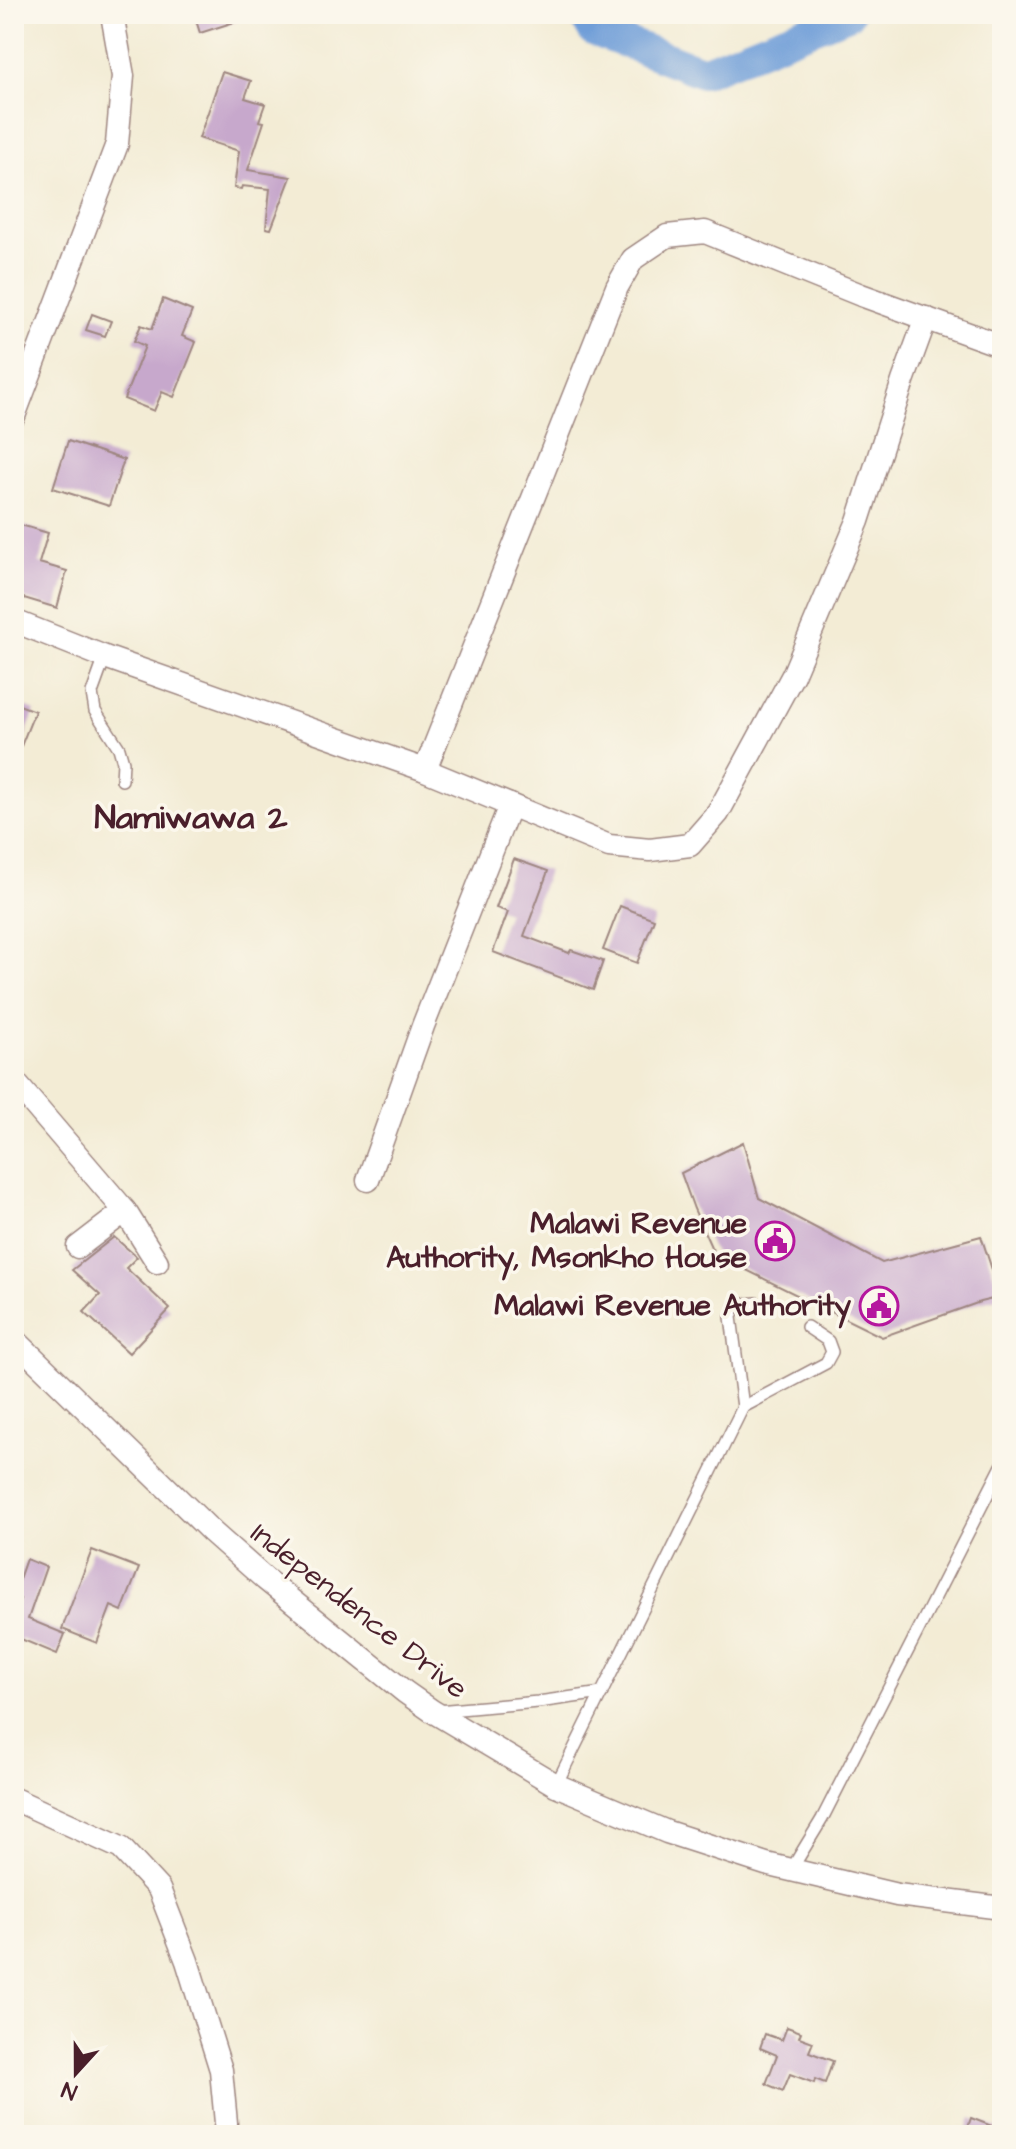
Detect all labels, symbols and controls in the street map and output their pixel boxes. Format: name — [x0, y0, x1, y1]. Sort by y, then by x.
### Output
district label: Namiwawa 2 — [95, 794, 288, 842]
place label: Malawi Revenue Authority, Msonkho House — [386, 1203, 747, 1281]
public building icon: Malawi Revenue Authority, Msonkho House — [754, 1220, 796, 1262]
place label: Malawi Revenue Authority — [494, 1285, 852, 1329]
public building icon: Malawi Revenue Authority — [858, 1285, 900, 1327]
street label: Independence Drive — [242, 1513, 476, 1709]
north arrow — [36, 2033, 116, 2113]
text: N — [57, 2073, 81, 2107]

